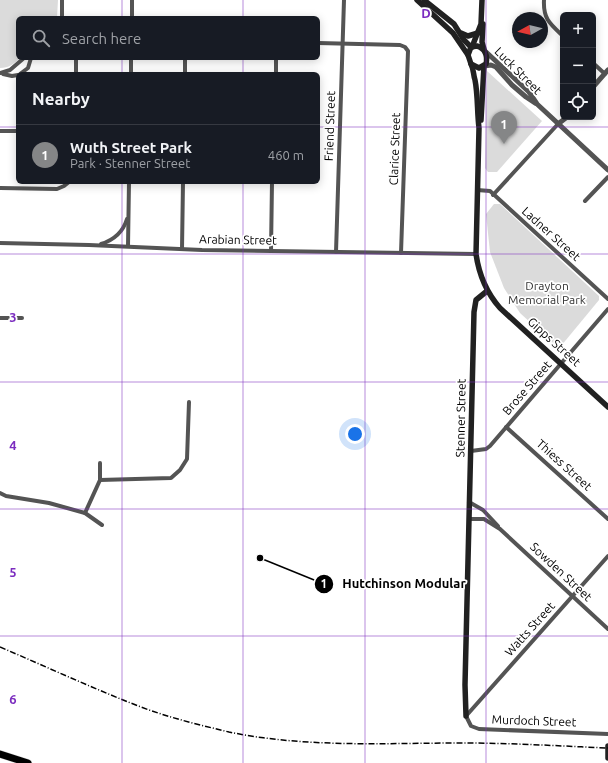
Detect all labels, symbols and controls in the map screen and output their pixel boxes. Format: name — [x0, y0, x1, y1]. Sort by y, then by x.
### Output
text: D — [421, 6, 431, 20]
north arrow — [512, 12, 548, 48]
map controls — [560, 12, 596, 120]
button: + — [560, 12, 596, 48]
search box — [16, 16, 320, 60]
icon: search — [30, 27, 52, 49]
text: Search here — [62, 30, 141, 47]
street label: Luck Street — [492, 45, 545, 97]
button: − — [560, 48, 596, 84]
button: locate — [560, 84, 596, 120]
text: Nearby — [32, 89, 90, 108]
street label: Friend Street — [322, 90, 337, 161]
pin: 1 — [491, 111, 517, 144]
street label: Clarice Street — [387, 112, 402, 185]
text: Wuth Street Park — [70, 139, 192, 156]
text: 1 — [41, 148, 49, 162]
text: 460 m — [268, 148, 304, 162]
text: Park · Stenner Street — [70, 156, 190, 170]
street label: Ladner Street — [520, 204, 583, 263]
street label: Arabian Street — [199, 232, 277, 247]
park label: Drayton Memorial Park — [508, 279, 586, 306]
text: 3 — [9, 310, 17, 324]
street label: Gipps Street — [525, 315, 584, 369]
street label: Brose Street — [500, 358, 554, 417]
street label: Stenner Street — [453, 378, 468, 457]
your location — [345, 424, 365, 444]
street label: Thiess Street — [534, 436, 595, 493]
text: 4 — [9, 438, 17, 452]
street label: Sowden Street — [528, 540, 595, 604]
text: 5 — [9, 565, 17, 579]
callout: Hutchinson Modular — [314, 571, 474, 596]
text: Hutchinson Modular — [342, 576, 466, 590]
text: 1 — [321, 577, 327, 590]
street label: Watts Street — [502, 599, 557, 658]
text: 6 — [9, 692, 17, 706]
street label: Murdoch Street — [492, 713, 577, 728]

